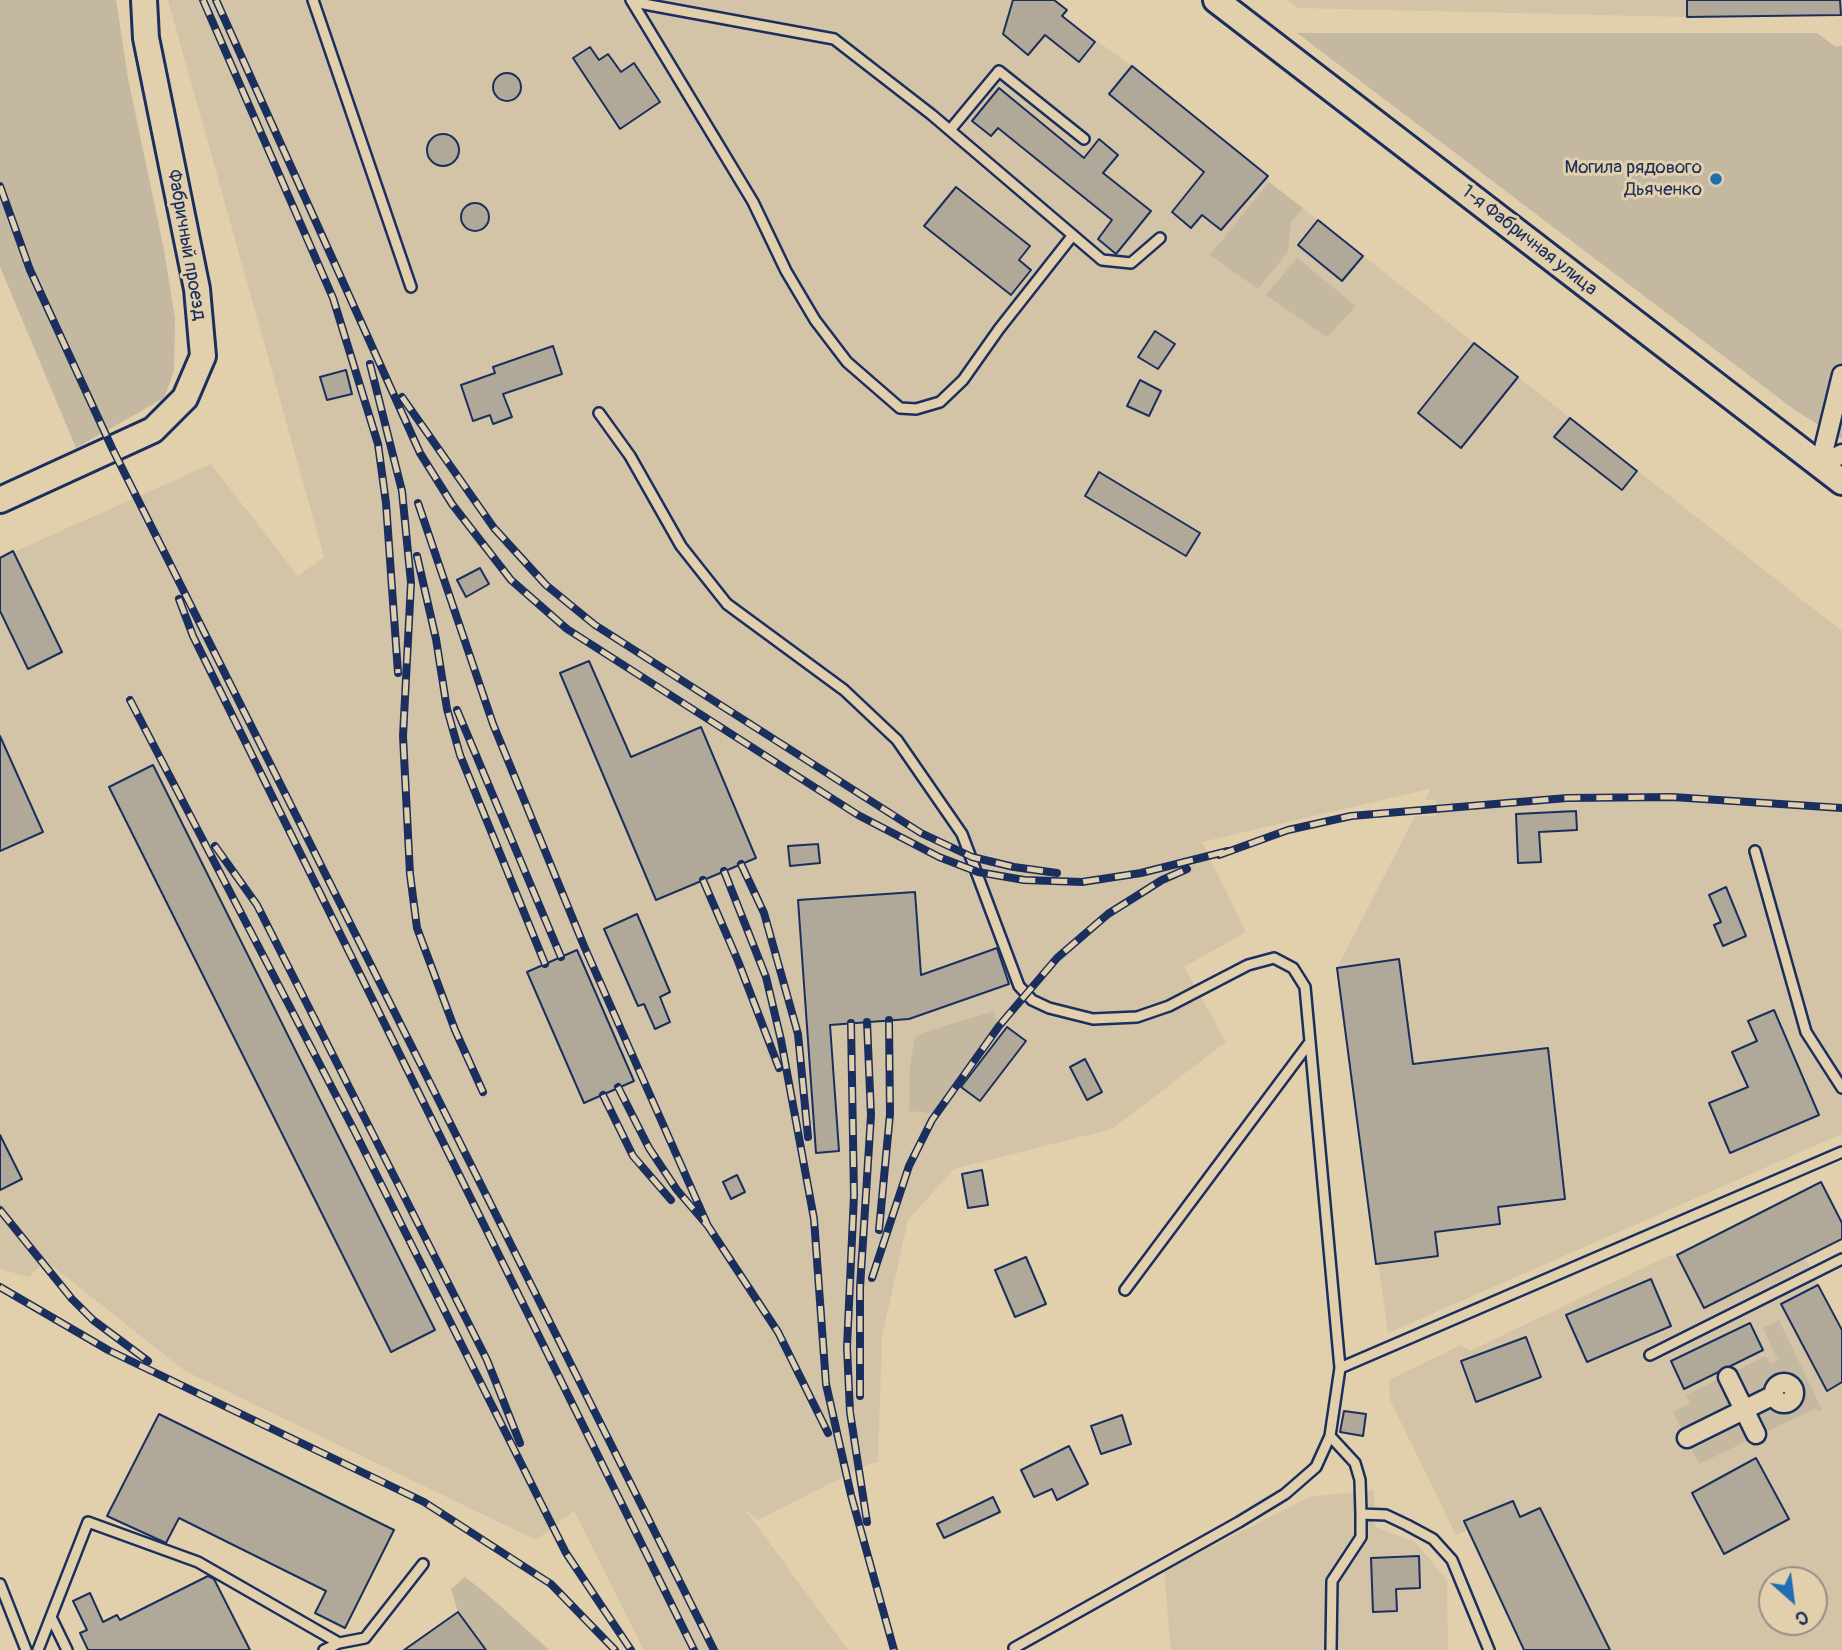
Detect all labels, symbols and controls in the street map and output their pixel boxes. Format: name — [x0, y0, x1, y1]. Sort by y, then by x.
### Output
place label: Могила рядового Дьяченко — [1564, 157, 1702, 201]
street label: Фабричный проезд — [162, 168, 210, 322]
marker: Могила рядового Дьяченко — [1708, 171, 1724, 187]
street label: 1-я Фабричная улица — [1457, 181, 1601, 301]
north arrow — [1758, 1566, 1828, 1636]
text: С — [1791, 1604, 1813, 1631]

